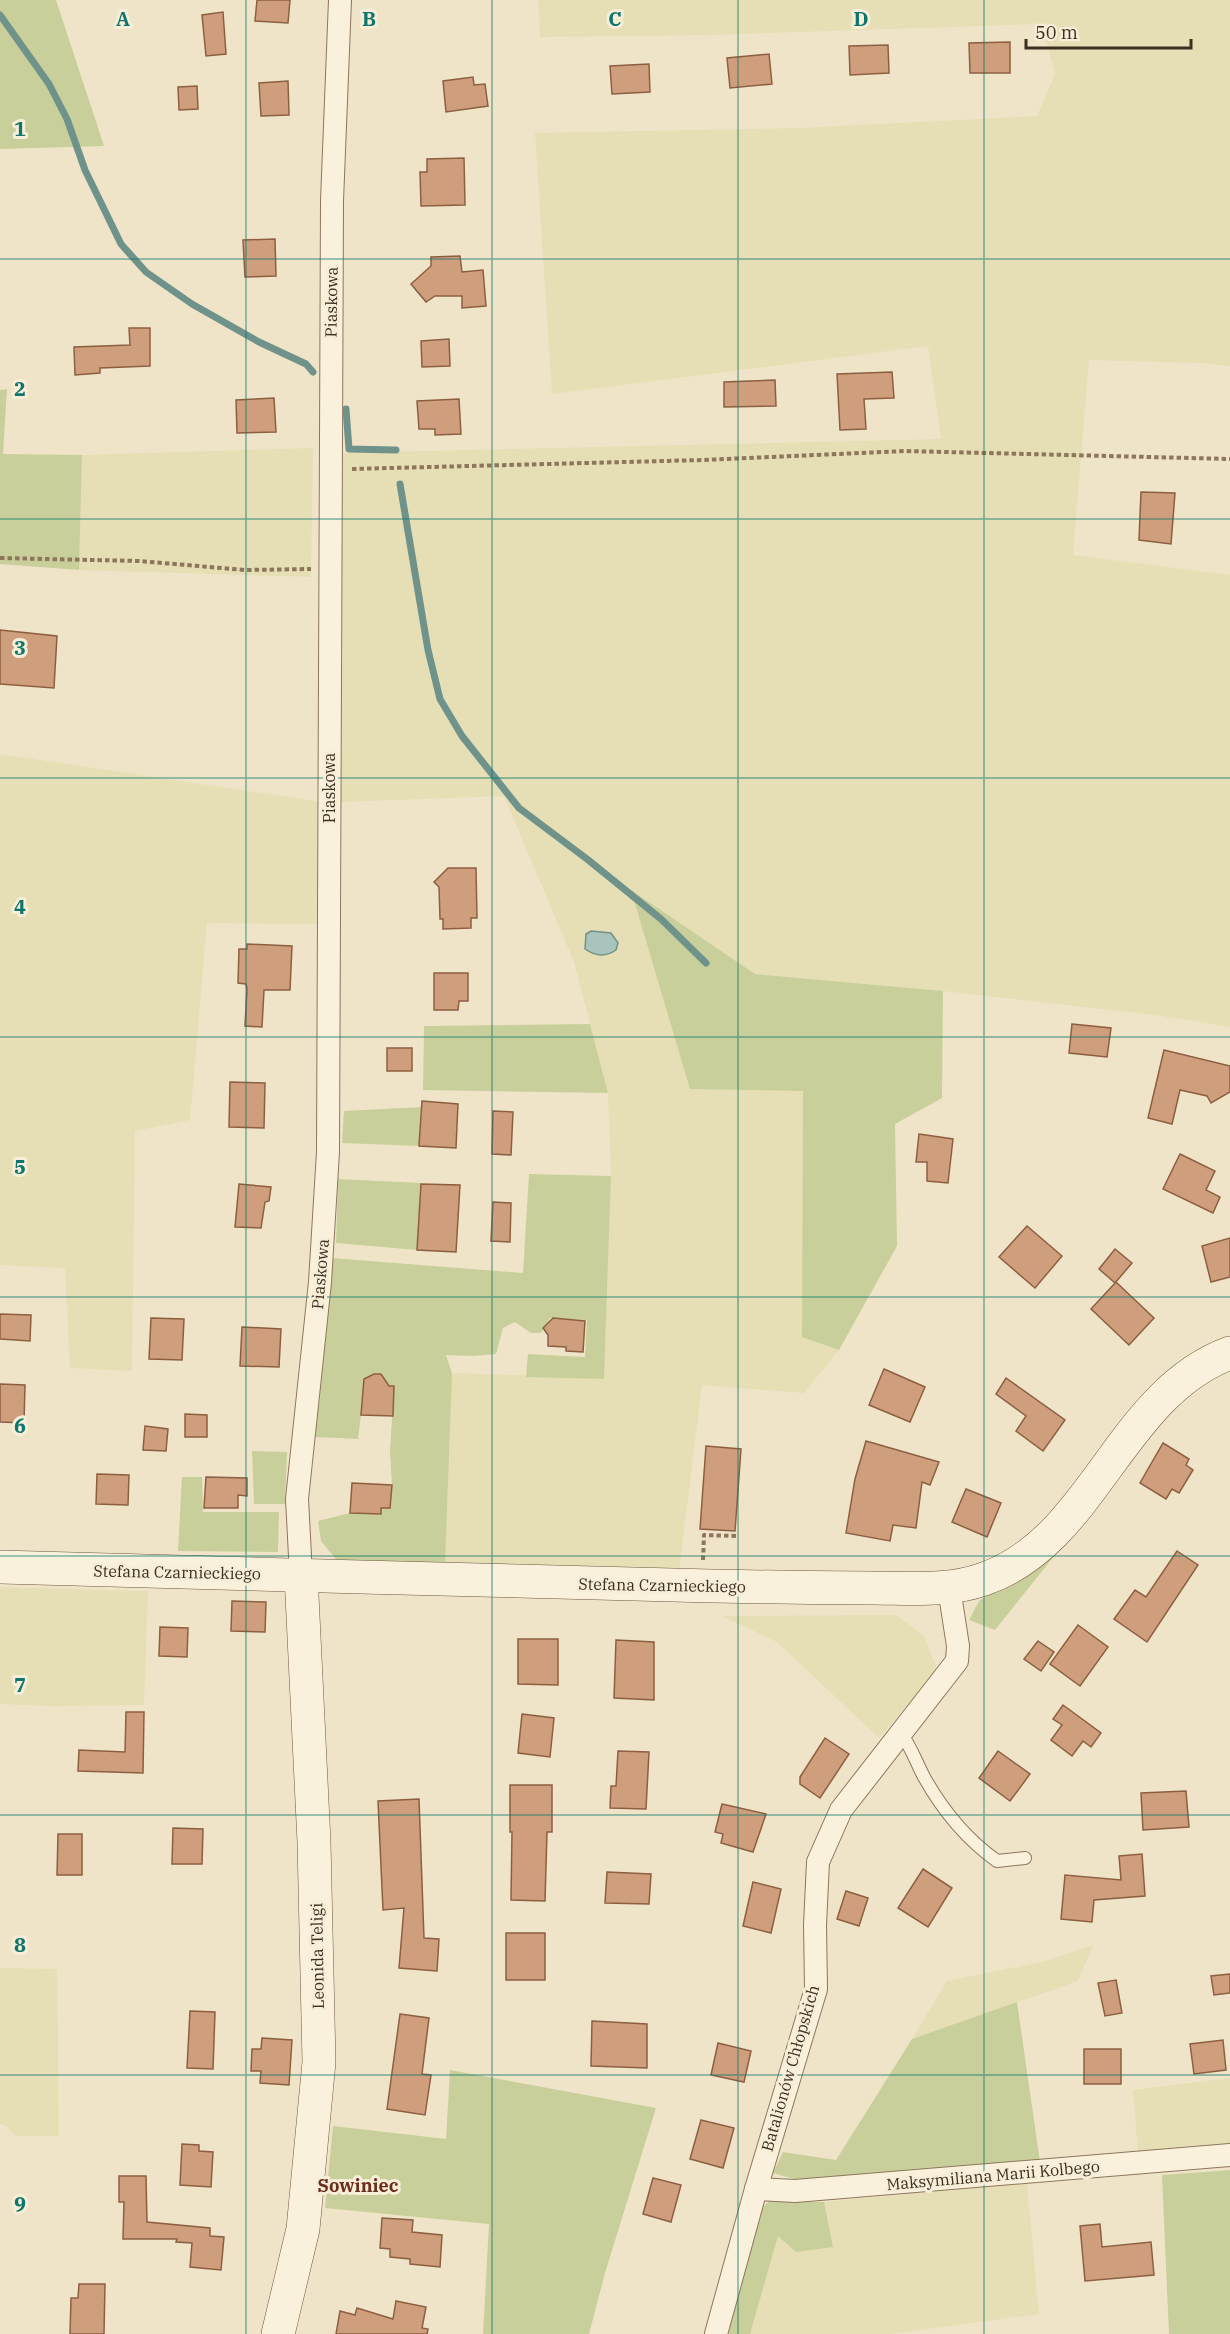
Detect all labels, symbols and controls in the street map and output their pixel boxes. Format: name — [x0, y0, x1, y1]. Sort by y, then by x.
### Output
text: A — [116, 5, 130, 32]
text: B — [362, 5, 376, 32]
text: C — [608, 5, 622, 32]
text: D — [853, 5, 869, 32]
scale bar — [1026, 12, 1191, 50]
text: 50 m — [1035, 21, 1078, 44]
text: 1 — [14, 115, 26, 142]
street label: Piaskowa — [320, 266, 342, 337]
text: 2 — [14, 375, 26, 402]
text: 3 — [14, 634, 26, 661]
street label: Piaskowa — [319, 752, 339, 823]
text: 4 — [14, 893, 26, 920]
text: 5 — [14, 1153, 26, 1180]
street label: Piaskowa — [307, 1238, 333, 1310]
text: 6 — [14, 1412, 26, 1439]
street label: Stefana Czarnieckiego — [93, 1561, 261, 1583]
street label: Stefana Czarnieckiego — [578, 1574, 746, 1596]
text: 7 — [14, 1671, 26, 1698]
street label: Leonida Teligi — [306, 1903, 328, 2009]
text: 8 — [14, 1931, 26, 1958]
street label: Batalionów Chłopskich — [757, 1982, 823, 2154]
street label: Maksymiliana Marii Kolbego — [885, 2156, 1101, 2194]
district label: Sowiniec — [318, 2174, 399, 2197]
text: 9 — [14, 2190, 26, 2217]

